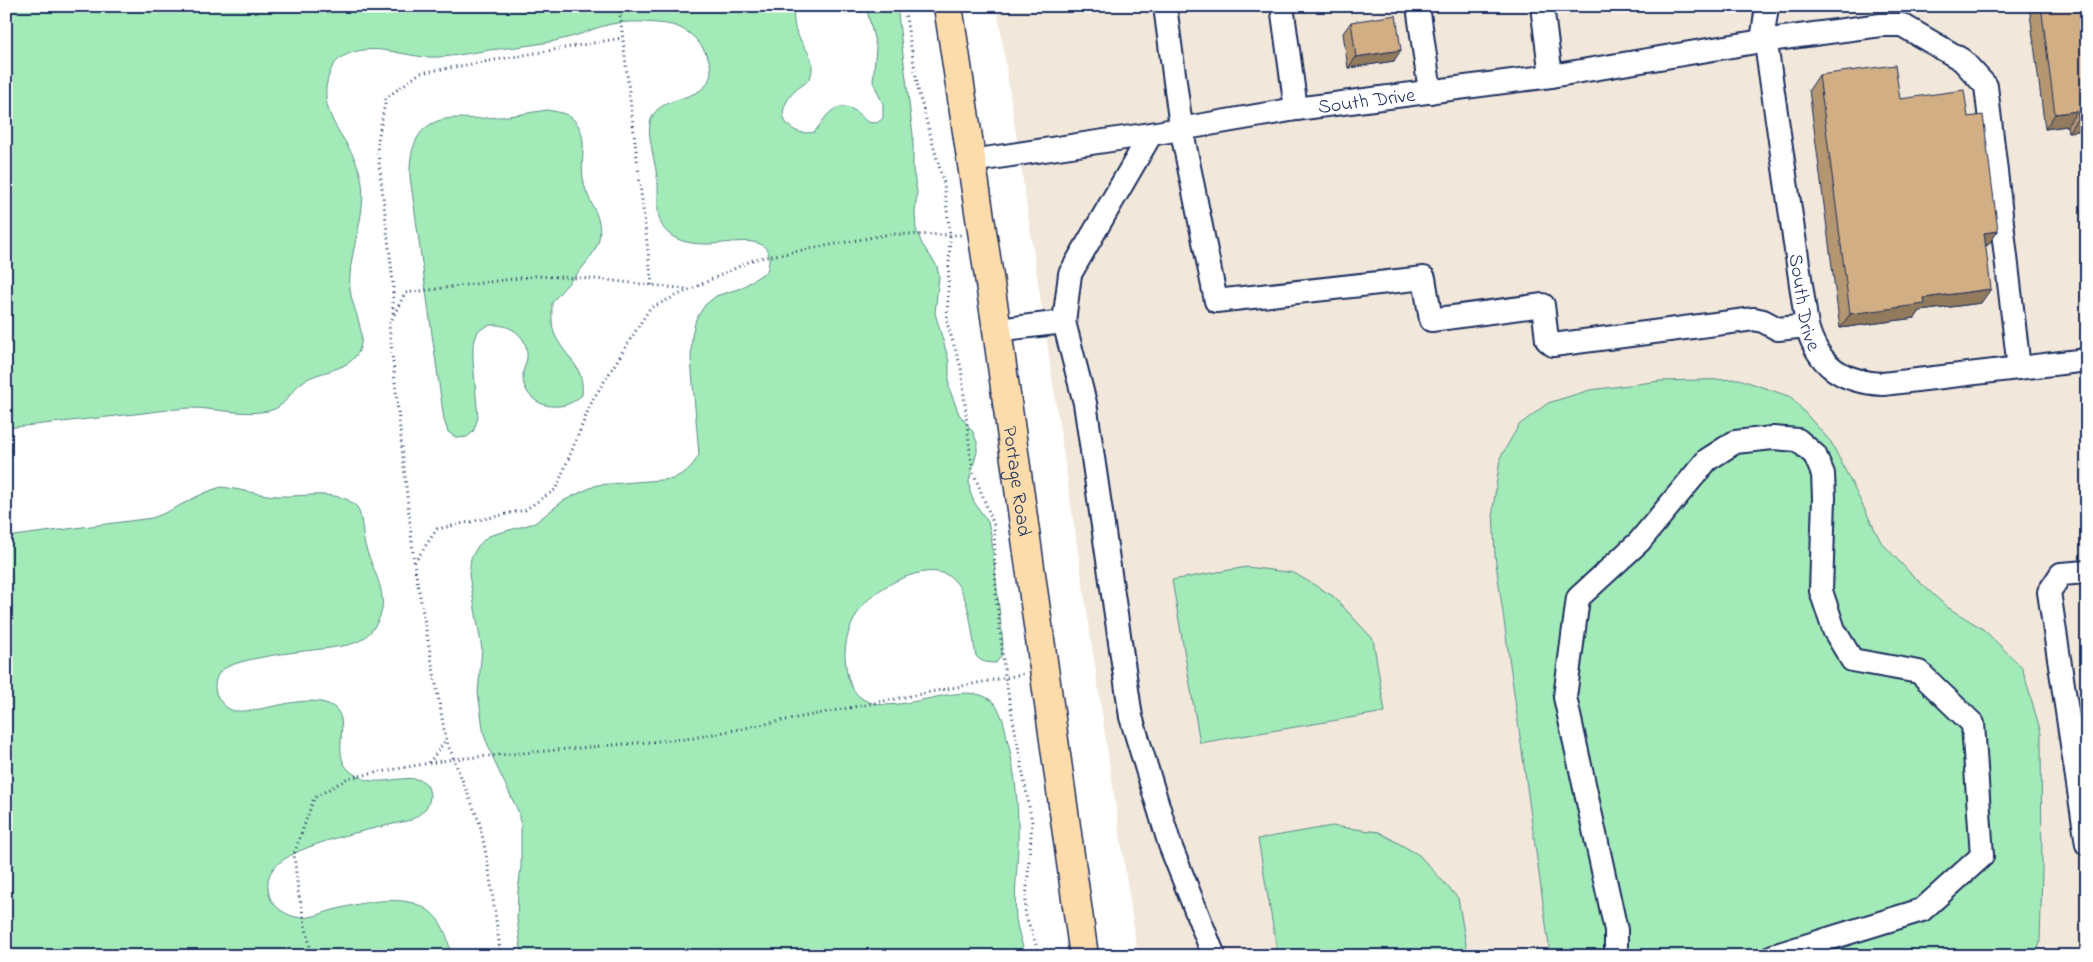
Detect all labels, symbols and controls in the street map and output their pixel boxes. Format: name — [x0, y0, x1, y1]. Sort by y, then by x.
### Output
street label: South Drive — [1316, 82, 1417, 123]
street label: South Drive — [1780, 252, 1827, 357]
street label: Portage Road — [993, 424, 1037, 538]

